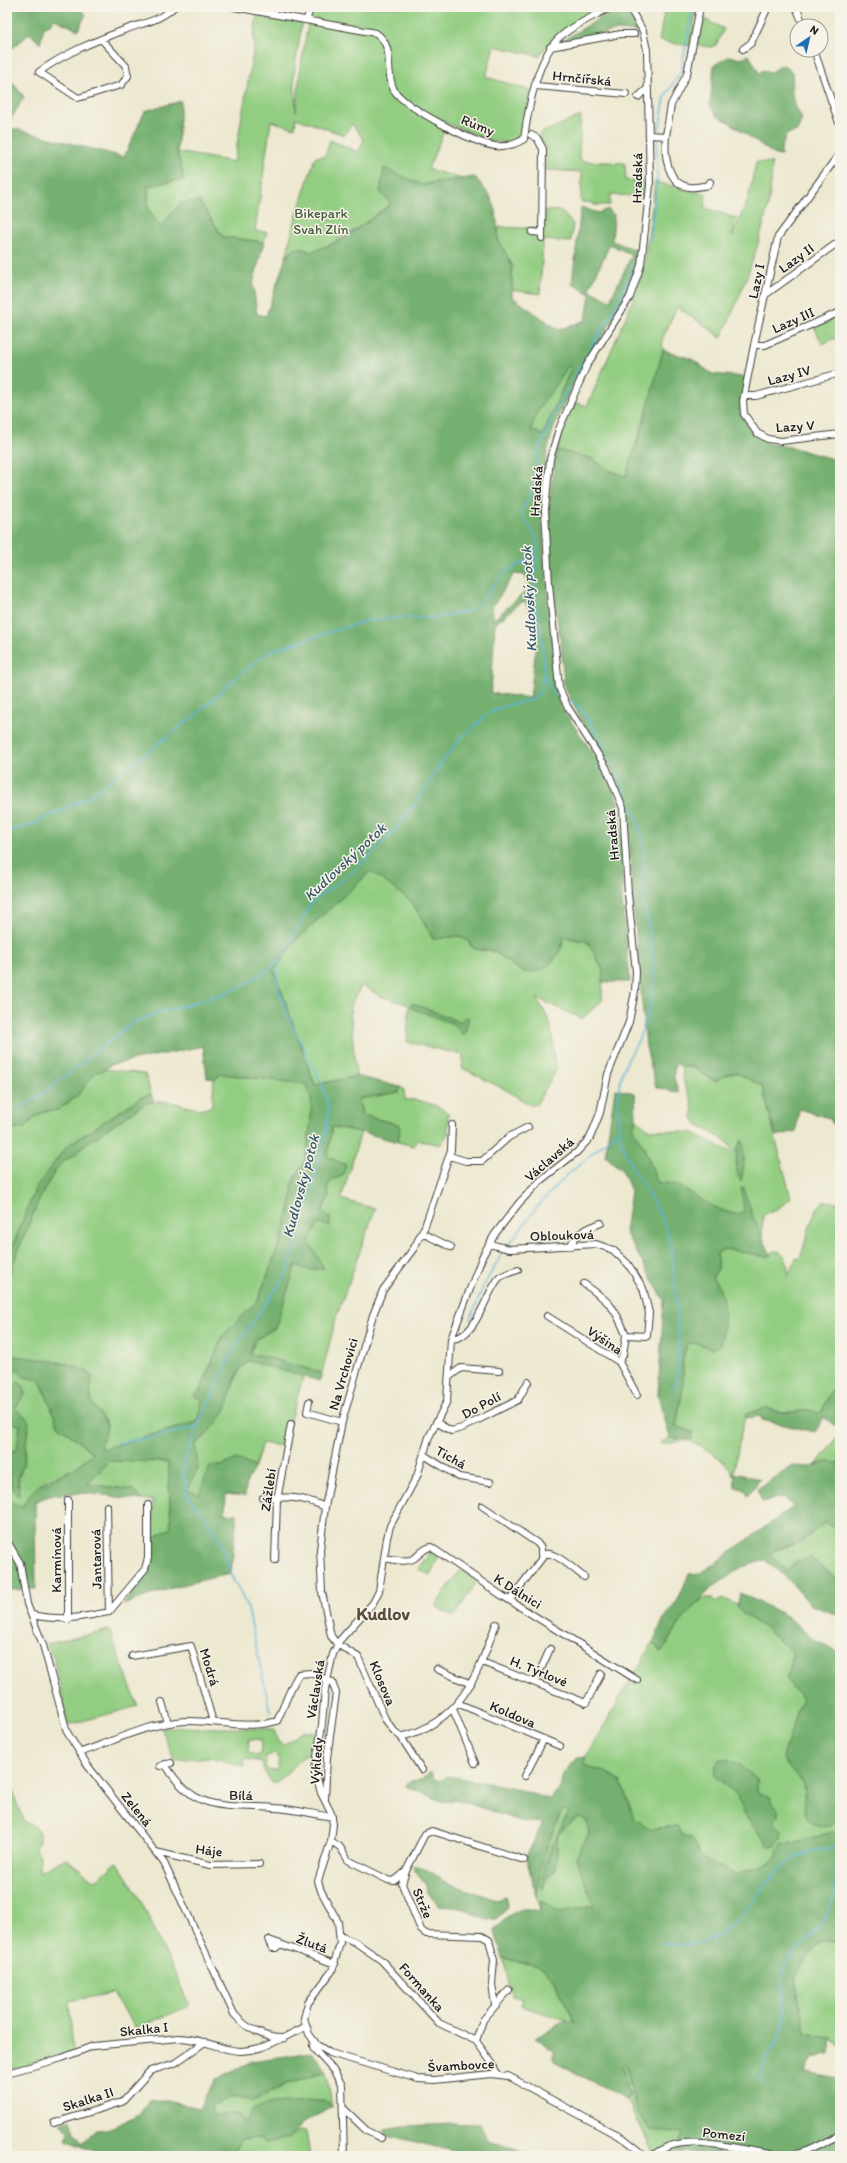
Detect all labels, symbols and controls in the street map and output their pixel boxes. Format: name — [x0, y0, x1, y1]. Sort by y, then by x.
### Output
north arrow — [789, 18, 829, 58]
text: N — [808, 23, 821, 38]
street label: Hrnčířská — [552, 67, 613, 90]
street label: Růmy — [459, 111, 497, 140]
street label: Hradská — [629, 152, 646, 204]
park label: Bikepark Svah Zlín — [293, 205, 349, 238]
street label: Lazy II — [775, 240, 817, 277]
street label: Lazy I — [744, 262, 769, 300]
street label: Lazy III — [769, 304, 817, 337]
street label: Lazy IV — [766, 361, 813, 389]
street label: Lazy V — [775, 417, 816, 436]
street label: Hradská — [526, 464, 547, 517]
water label: Kudlovský potok — [517, 544, 541, 652]
street label: Hradská — [602, 808, 623, 861]
water label: Kudlovský potok — [300, 818, 391, 905]
water label: Kudlovský potok — [279, 1131, 324, 1240]
street label: Václavská — [521, 1133, 578, 1185]
street label: Oblouková — [530, 1226, 595, 1245]
street label: Výšina — [584, 1322, 626, 1359]
street label: Na Vrchovici — [325, 1336, 362, 1412]
street label: Do Polí — [459, 1388, 504, 1423]
street label: Tichá — [432, 1442, 470, 1473]
street label: Zážlebí — [257, 1467, 280, 1513]
street label: Karmínová — [48, 1527, 65, 1593]
street label: Jantarová — [87, 1528, 106, 1589]
street label: K Dálnici — [491, 1570, 545, 1613]
district label: Kudlov — [356, 1603, 411, 1625]
street label: Modrá — [196, 1646, 223, 1689]
street label: H. Týrlové — [508, 1652, 570, 1691]
street label: Václavská — [302, 1657, 329, 1720]
street label: Klosova — [365, 1658, 400, 1709]
street label: Koldova — [487, 1697, 539, 1732]
street label: Výhledy — [306, 1736, 327, 1785]
street label: Bílá — [229, 1787, 254, 1804]
street label: Zelená — [117, 1788, 156, 1831]
street label: Háje — [194, 1840, 224, 1861]
street label: Strže — [409, 1885, 437, 1921]
street label: Žlutá — [294, 1930, 331, 1957]
street label: Formanka — [395, 1959, 449, 2016]
street label: Skalka I — [119, 2018, 169, 2041]
street label: Švambovce — [427, 2055, 495, 2076]
street label: Skalka II — [61, 2083, 116, 2116]
street label: Pomezí — [702, 2124, 747, 2145]

